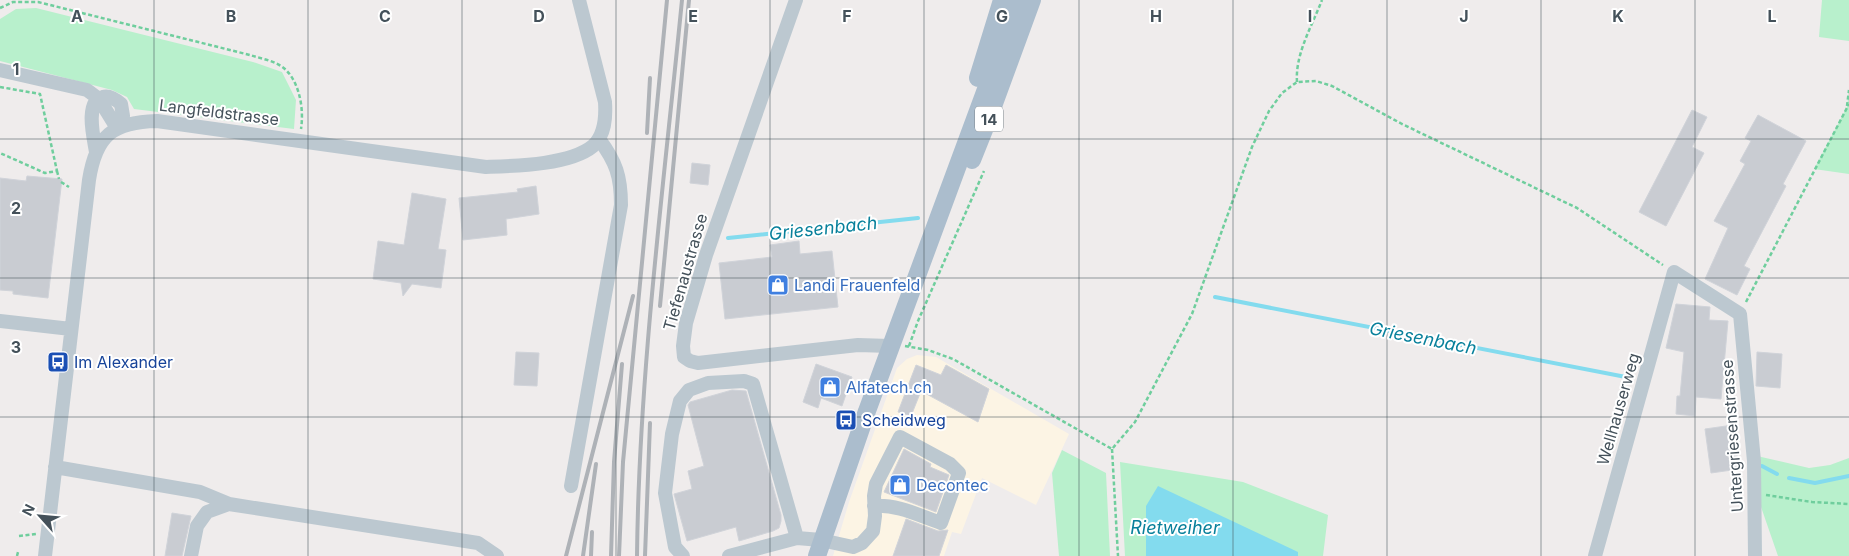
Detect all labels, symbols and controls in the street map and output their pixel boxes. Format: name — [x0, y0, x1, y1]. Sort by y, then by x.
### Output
text: A — [71, 6, 83, 26]
text: B — [226, 6, 236, 26]
text: C — [379, 6, 391, 26]
text: D — [533, 6, 545, 26]
text: E — [688, 6, 698, 26]
text: F — [842, 6, 852, 26]
text: G — [996, 6, 1008, 26]
text: H — [1150, 6, 1162, 26]
text: I — [1308, 6, 1312, 26]
text: J — [1459, 6, 1469, 26]
text: K — [1612, 6, 1624, 26]
text: L — [1767, 6, 1777, 26]
text: 1 — [13, 59, 19, 79]
street label: Langfeldstrasse — [158, 95, 280, 129]
road number: 14 — [975, 106, 1003, 132]
text: 2 — [11, 198, 21, 218]
street label: Tiefenaustrasse — [659, 211, 711, 333]
water label: Griesenbach — [768, 212, 878, 244]
shop icon: Landi Frauenfeld — [766, 273, 790, 297]
place label: Landi Frauenfeld — [794, 275, 920, 295]
water label: Griesenbach — [1368, 317, 1478, 359]
text: 3 — [11, 337, 21, 357]
bus stop icon: Im Alexander — [46, 350, 70, 374]
street label: Wellhauserweg — [1592, 351, 1644, 467]
place label: Im Alexander — [74, 352, 173, 372]
street label: Untergriesenstrasse — [1717, 359, 1747, 513]
shop icon: Alfatech.ch — [818, 375, 842, 399]
place label: Alfatech.ch — [846, 377, 932, 397]
bus stop icon: Scheidweg — [834, 408, 858, 432]
place label: Scheidweg — [862, 410, 946, 430]
shop icon: Decontec — [888, 473, 912, 497]
place label: Decontec — [916, 475, 989, 495]
north arrow — [15, 491, 65, 541]
text: N — [18, 501, 38, 518]
water label: Rietweiher — [1130, 517, 1221, 538]

